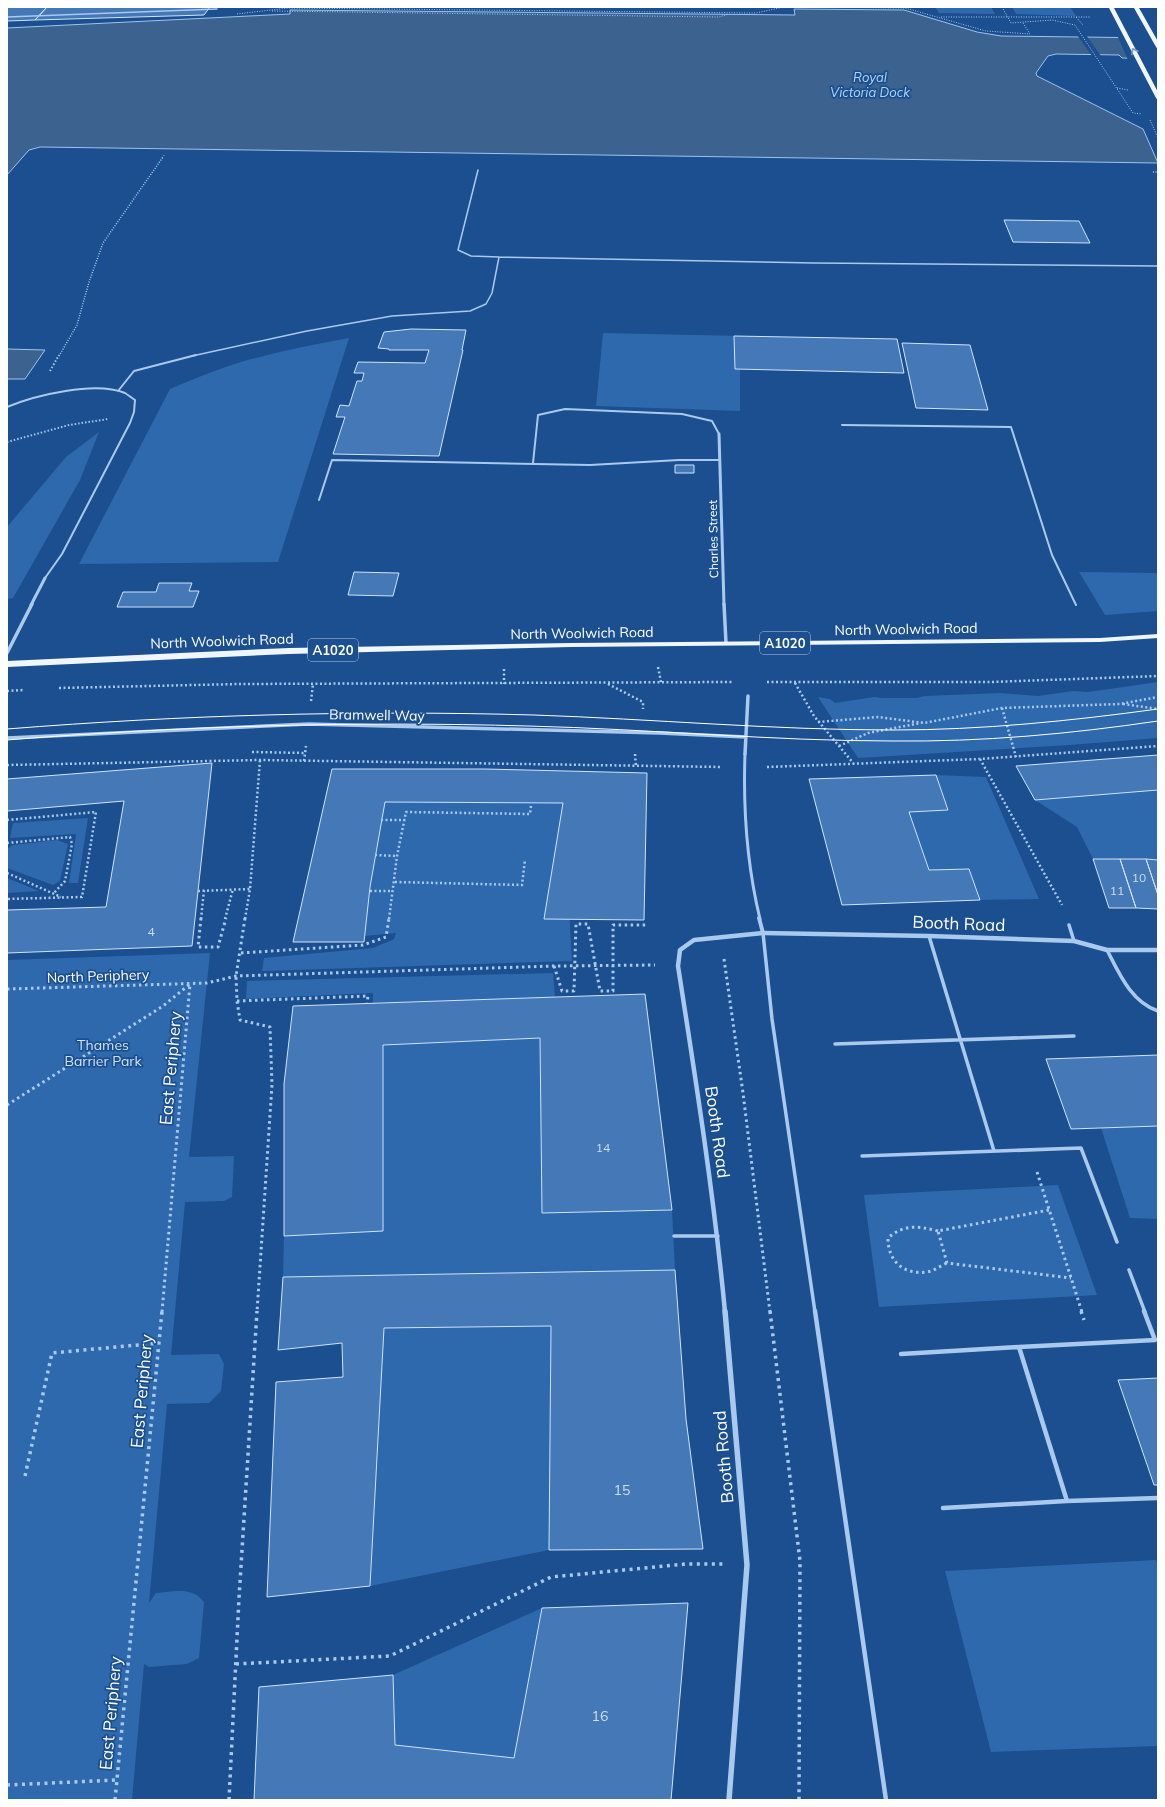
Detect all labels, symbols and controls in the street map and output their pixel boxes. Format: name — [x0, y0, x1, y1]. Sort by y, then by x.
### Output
one-way arrow — [1131, 48, 1139, 55]
water label: Royal Victoria Dock — [830, 69, 910, 100]
street label: Charles Street — [705, 500, 721, 578]
street label: North Woolwich Road — [834, 619, 978, 639]
street label: North Woolwich Road — [510, 623, 654, 643]
street label: North Woolwich Road — [150, 630, 294, 652]
road number: A1020 — [760, 632, 810, 654]
road number: A1020 — [308, 639, 358, 661]
street label: Bramwell Way — [329, 705, 426, 725]
house number: 10 — [1132, 870, 1146, 885]
house number: 11 — [1110, 883, 1124, 898]
street label: Booth Road — [912, 911, 1006, 935]
house number: 4 — [147, 924, 155, 939]
street label: North Periphery — [46, 965, 150, 987]
street label: East Periphery — [155, 1010, 186, 1126]
park label: Thames Barrier Park — [64, 1036, 142, 1070]
street label: Booth Road — [701, 1085, 735, 1179]
house number: 14 — [596, 1140, 610, 1155]
street label: East Periphery — [126, 1333, 157, 1449]
street label: Booth Road — [708, 1410, 738, 1504]
house number: 15 — [614, 1481, 630, 1499]
street label: East Periphery — [95, 1655, 126, 1771]
house number: 16 — [592, 1707, 608, 1725]

